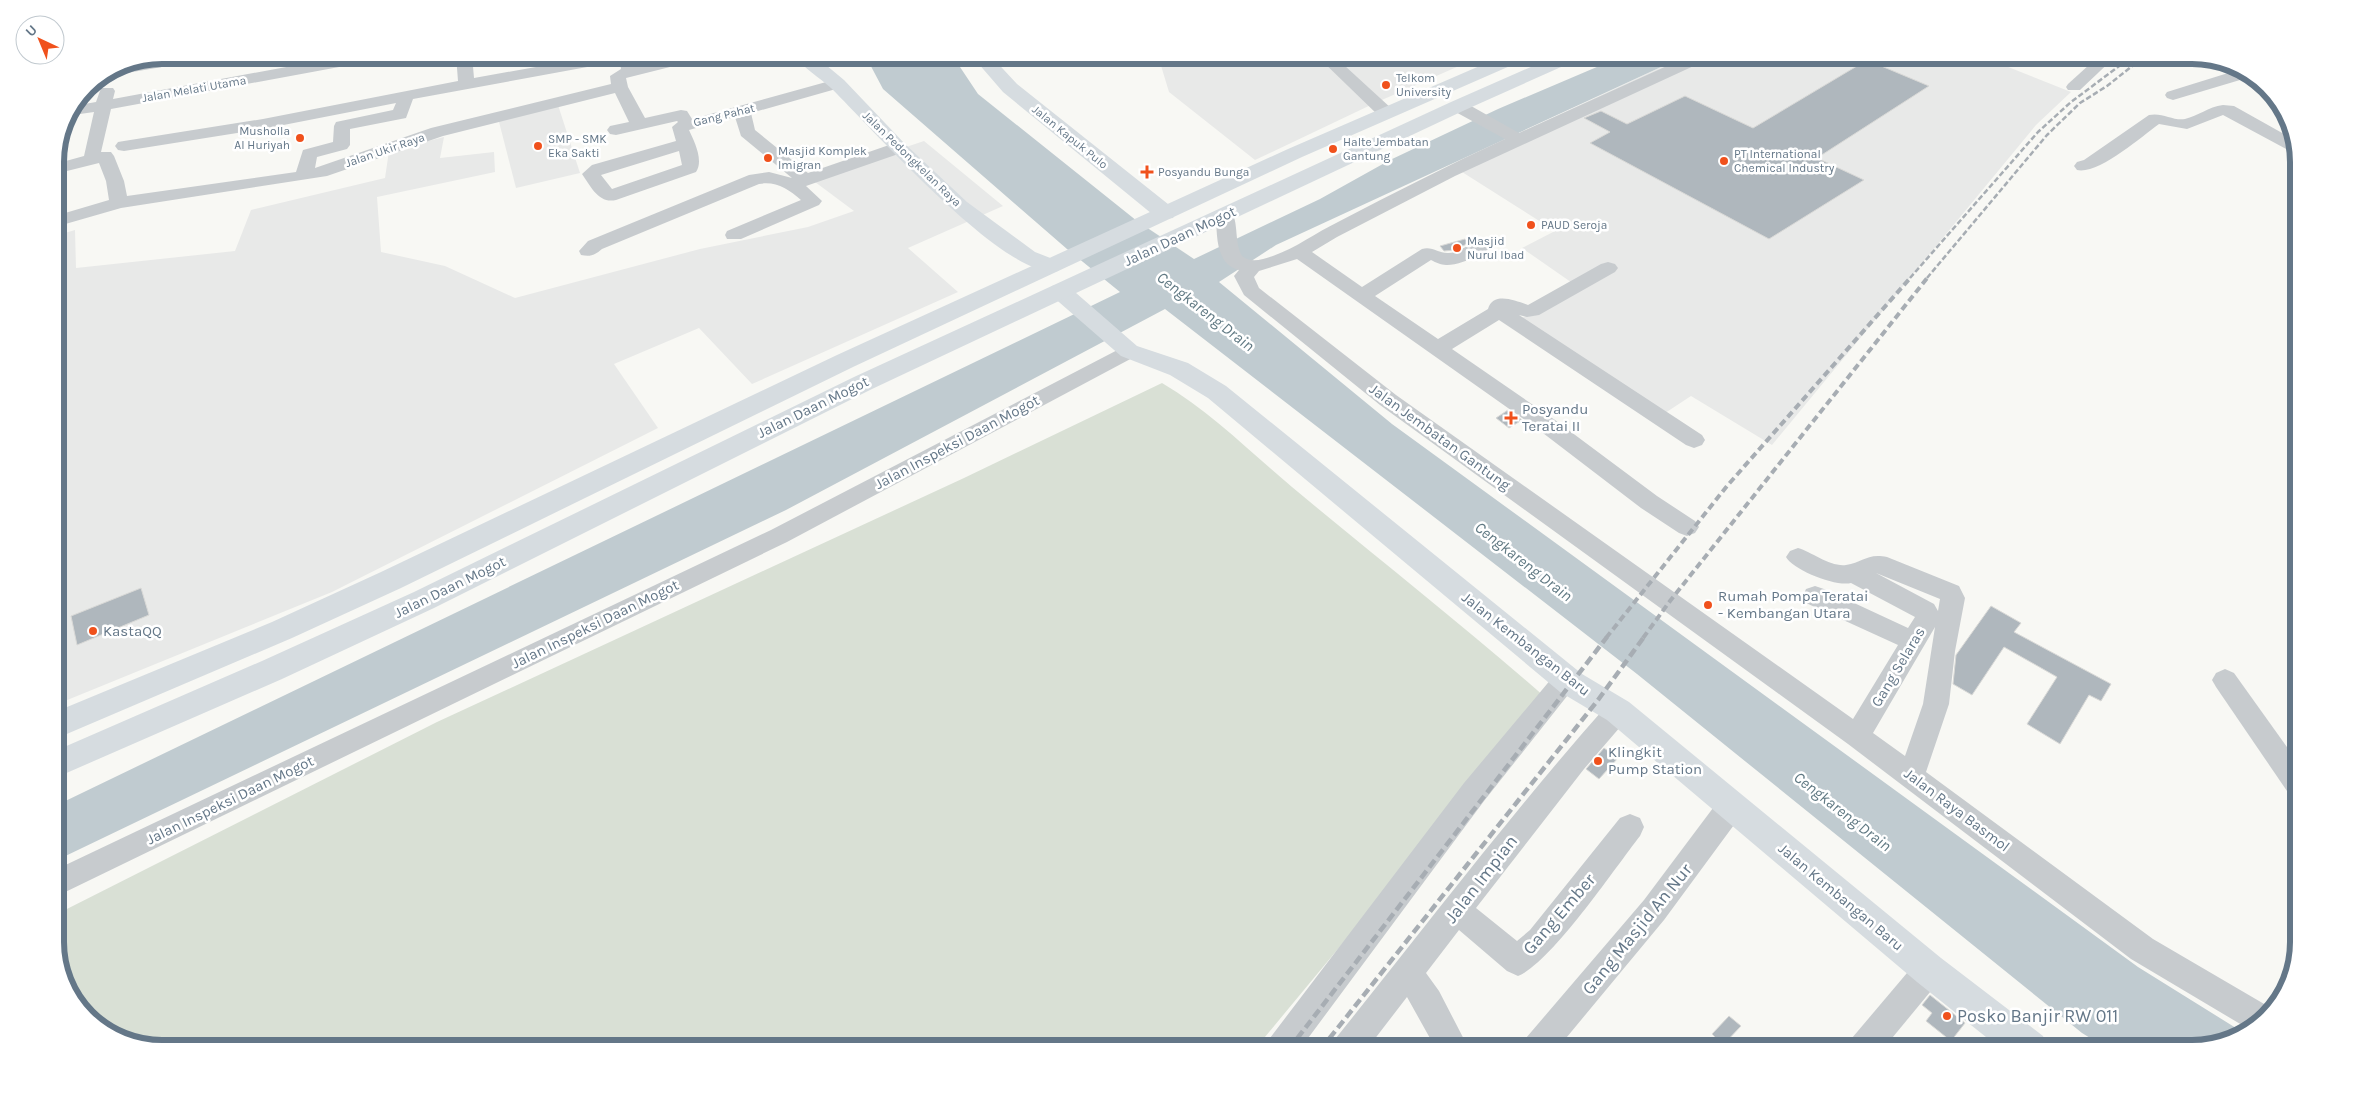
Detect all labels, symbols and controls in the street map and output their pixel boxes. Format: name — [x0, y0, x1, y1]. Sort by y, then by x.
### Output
north arrow — [15, 15, 65, 65]
text: U — [22, 22, 41, 40]
place label: Telkom University — [1396, 71, 1452, 99]
street label: Jalan Melati Utama — [141, 73, 247, 105]
marker: Telkom University — [1380, 79, 1392, 91]
street label: Gang Pahat — [692, 100, 757, 129]
street label: Jalan Kapuk Pulo — [1029, 102, 1111, 172]
street label: Jalan Pedongkelan Raya — [860, 108, 964, 210]
place label: Musholla Al Huriyah — [234, 124, 290, 152]
street label: Jalan Ukir Raya — [343, 130, 427, 170]
marker: Musholla Al Huriyah — [294, 132, 306, 144]
place label: SMP - SMK Eka Sakti — [548, 132, 607, 160]
place label: Halte Jembatan Gantung — [1343, 135, 1429, 163]
marker: SMP - SMK Eka Sakti — [532, 140, 544, 152]
marker: Halte Jembatan Gantung — [1327, 143, 1339, 155]
place label: Masjid Komplek Imigran — [778, 144, 867, 172]
place label: PT International Chemical Industry — [1734, 147, 1835, 175]
marker: Masjid Komplek Imigran — [762, 152, 774, 164]
marker: PT International Chemical Industry — [1718, 155, 1730, 167]
marker: Posyandu Bunga — [1140, 165, 1154, 179]
place label: Posyandu Bunga — [1158, 165, 1249, 179]
street label: Jalan Daan Mogot — [1121, 202, 1239, 270]
place label: PAUD Seroja — [1541, 218, 1607, 232]
marker: PAUD Seroja — [1525, 219, 1537, 231]
place label: Masjid Nurul Ibad — [1467, 234, 1524, 262]
marker: Masjid Nurul Ibad — [1451, 242, 1463, 254]
water label: Cengkareng Drain — [1153, 267, 1258, 355]
street label: Jalan Daan Mogot — [754, 372, 872, 442]
street label: Jalan Jembatan Gantung — [1366, 380, 1514, 495]
street label: Jalan Inspeksi Daan Mogot — [872, 391, 1043, 493]
place label: Posyandu Teratai II — [1522, 400, 1588, 435]
marker: Posyandu Teratai II — [1504, 411, 1518, 425]
water label: Cengkareng Drain — [1471, 517, 1576, 605]
street label: Jalan Daan Mogot — [391, 552, 509, 622]
street label: Jalan Inspeksi Daan Mogot — [509, 576, 682, 672]
place label: Rumah Pompa Teratai - Kembangan Utara — [1718, 587, 1868, 622]
street label: Jalan Kembangan Baru — [1458, 588, 1594, 700]
marker: Rumah Pompa Teratai - Kembangan Utara — [1702, 599, 1714, 611]
place label: KastaQQ — [103, 622, 162, 640]
street label: Gang Selaras — [1867, 624, 1929, 710]
marker: KastaQQ — [87, 625, 99, 637]
place label: Klingkit Pump Station — [1608, 743, 1702, 778]
street label: Jalan Inspeksi Daan Mogot — [144, 752, 317, 848]
marker: Klingkit Pump Station — [1592, 755, 1604, 767]
street label: Jalan Raya Basmol — [1901, 764, 2013, 856]
water label: Cengkareng Drain — [1790, 767, 1895, 855]
street label: Jalan Impian — [1440, 831, 1522, 927]
street label: Jalan Kembangan Baru — [1775, 839, 1907, 955]
street label: Gang Masjid An Nur — [1577, 859, 1697, 999]
street label: Gang Ember — [1518, 869, 1600, 959]
place label: Posko Banjir RW 011 — [1957, 1005, 2118, 1027]
marker: Posko Banjir RW 011 — [1941, 1010, 1953, 1022]

